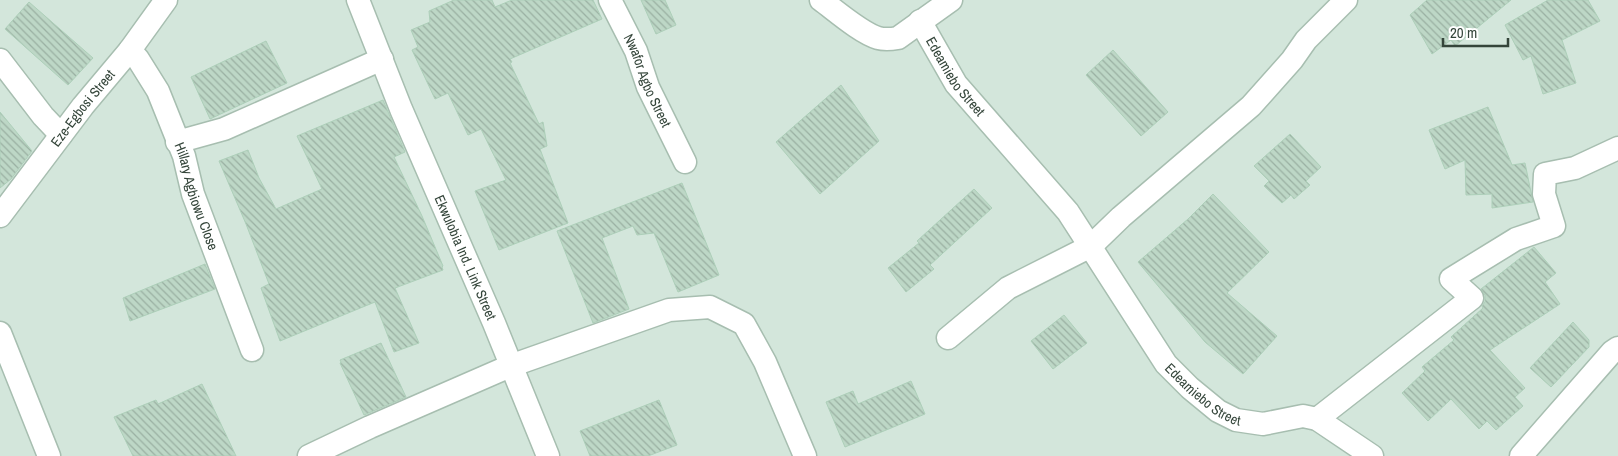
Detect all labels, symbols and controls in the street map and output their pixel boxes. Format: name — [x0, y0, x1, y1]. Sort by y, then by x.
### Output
scale bar — [1443, 15, 1508, 47]
text: 20 m — [1450, 22, 1477, 43]
street label: Nwafor Agbo Street — [620, 31, 675, 130]
street label: Edeamiebo Street — [922, 34, 989, 120]
street label: Eze-Egbosi Street — [47, 66, 119, 150]
street label: Hillary Agbiowu Close — [170, 140, 222, 253]
street label: Ekwulobia Ind. Link Street — [430, 192, 501, 323]
street label: Edeamiebo Street — [1161, 359, 1242, 430]

